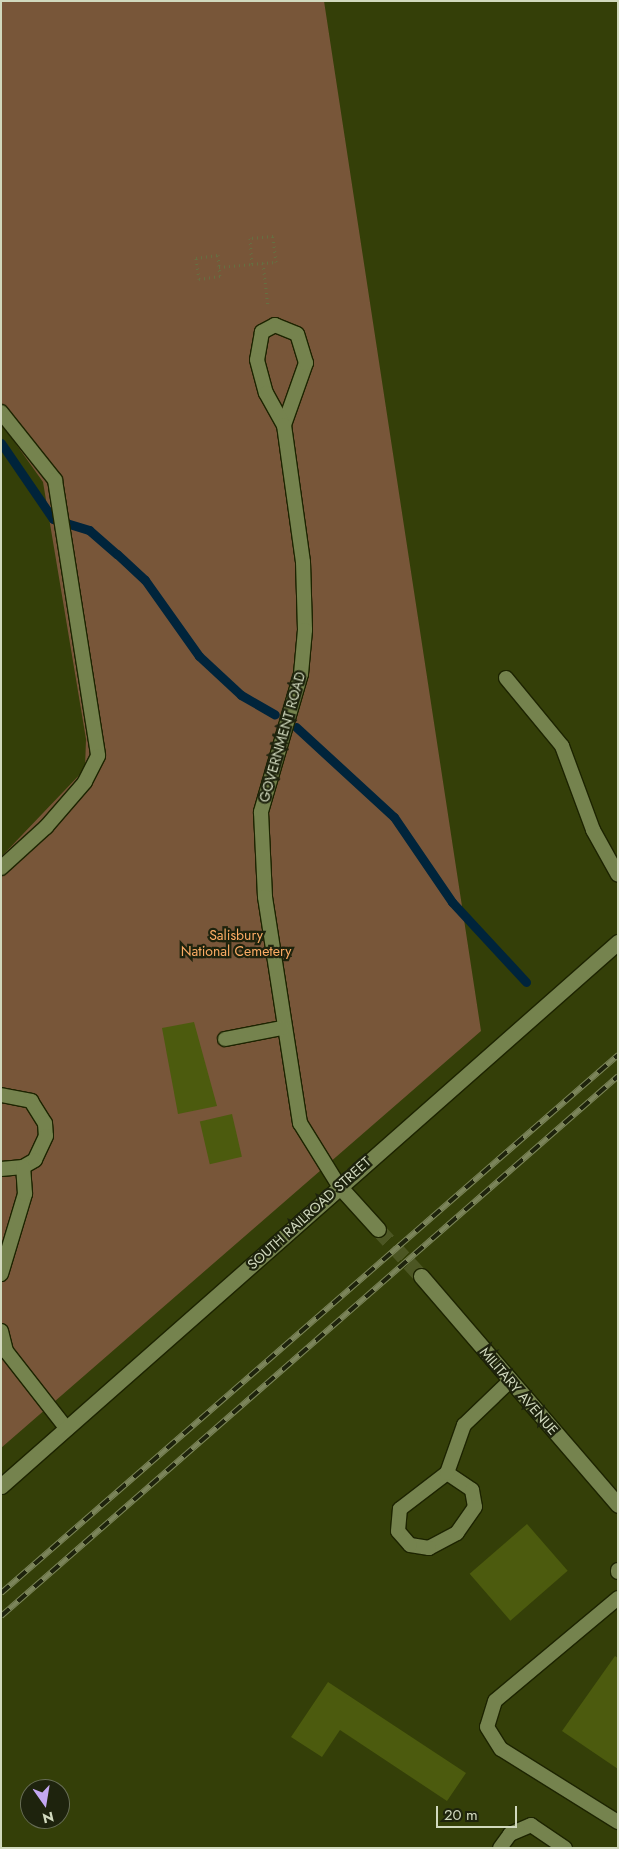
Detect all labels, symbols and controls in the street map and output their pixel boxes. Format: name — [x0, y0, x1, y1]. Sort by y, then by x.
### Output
street label: GOVERNMENT ROAD — [255, 670, 309, 804]
park label: Salisbury National Cemetery — [181, 927, 291, 960]
street label: SOUTH RAILROAD STREET — [244, 1153, 374, 1273]
street label: MILITARY AVENUE — [476, 1344, 562, 1438]
north arrow — [20, 1779, 70, 1829]
scale bar — [439, 1796, 520, 1828]
text: 20 m — [444, 1804, 478, 1826]
text: N — [40, 1807, 56, 1829]

